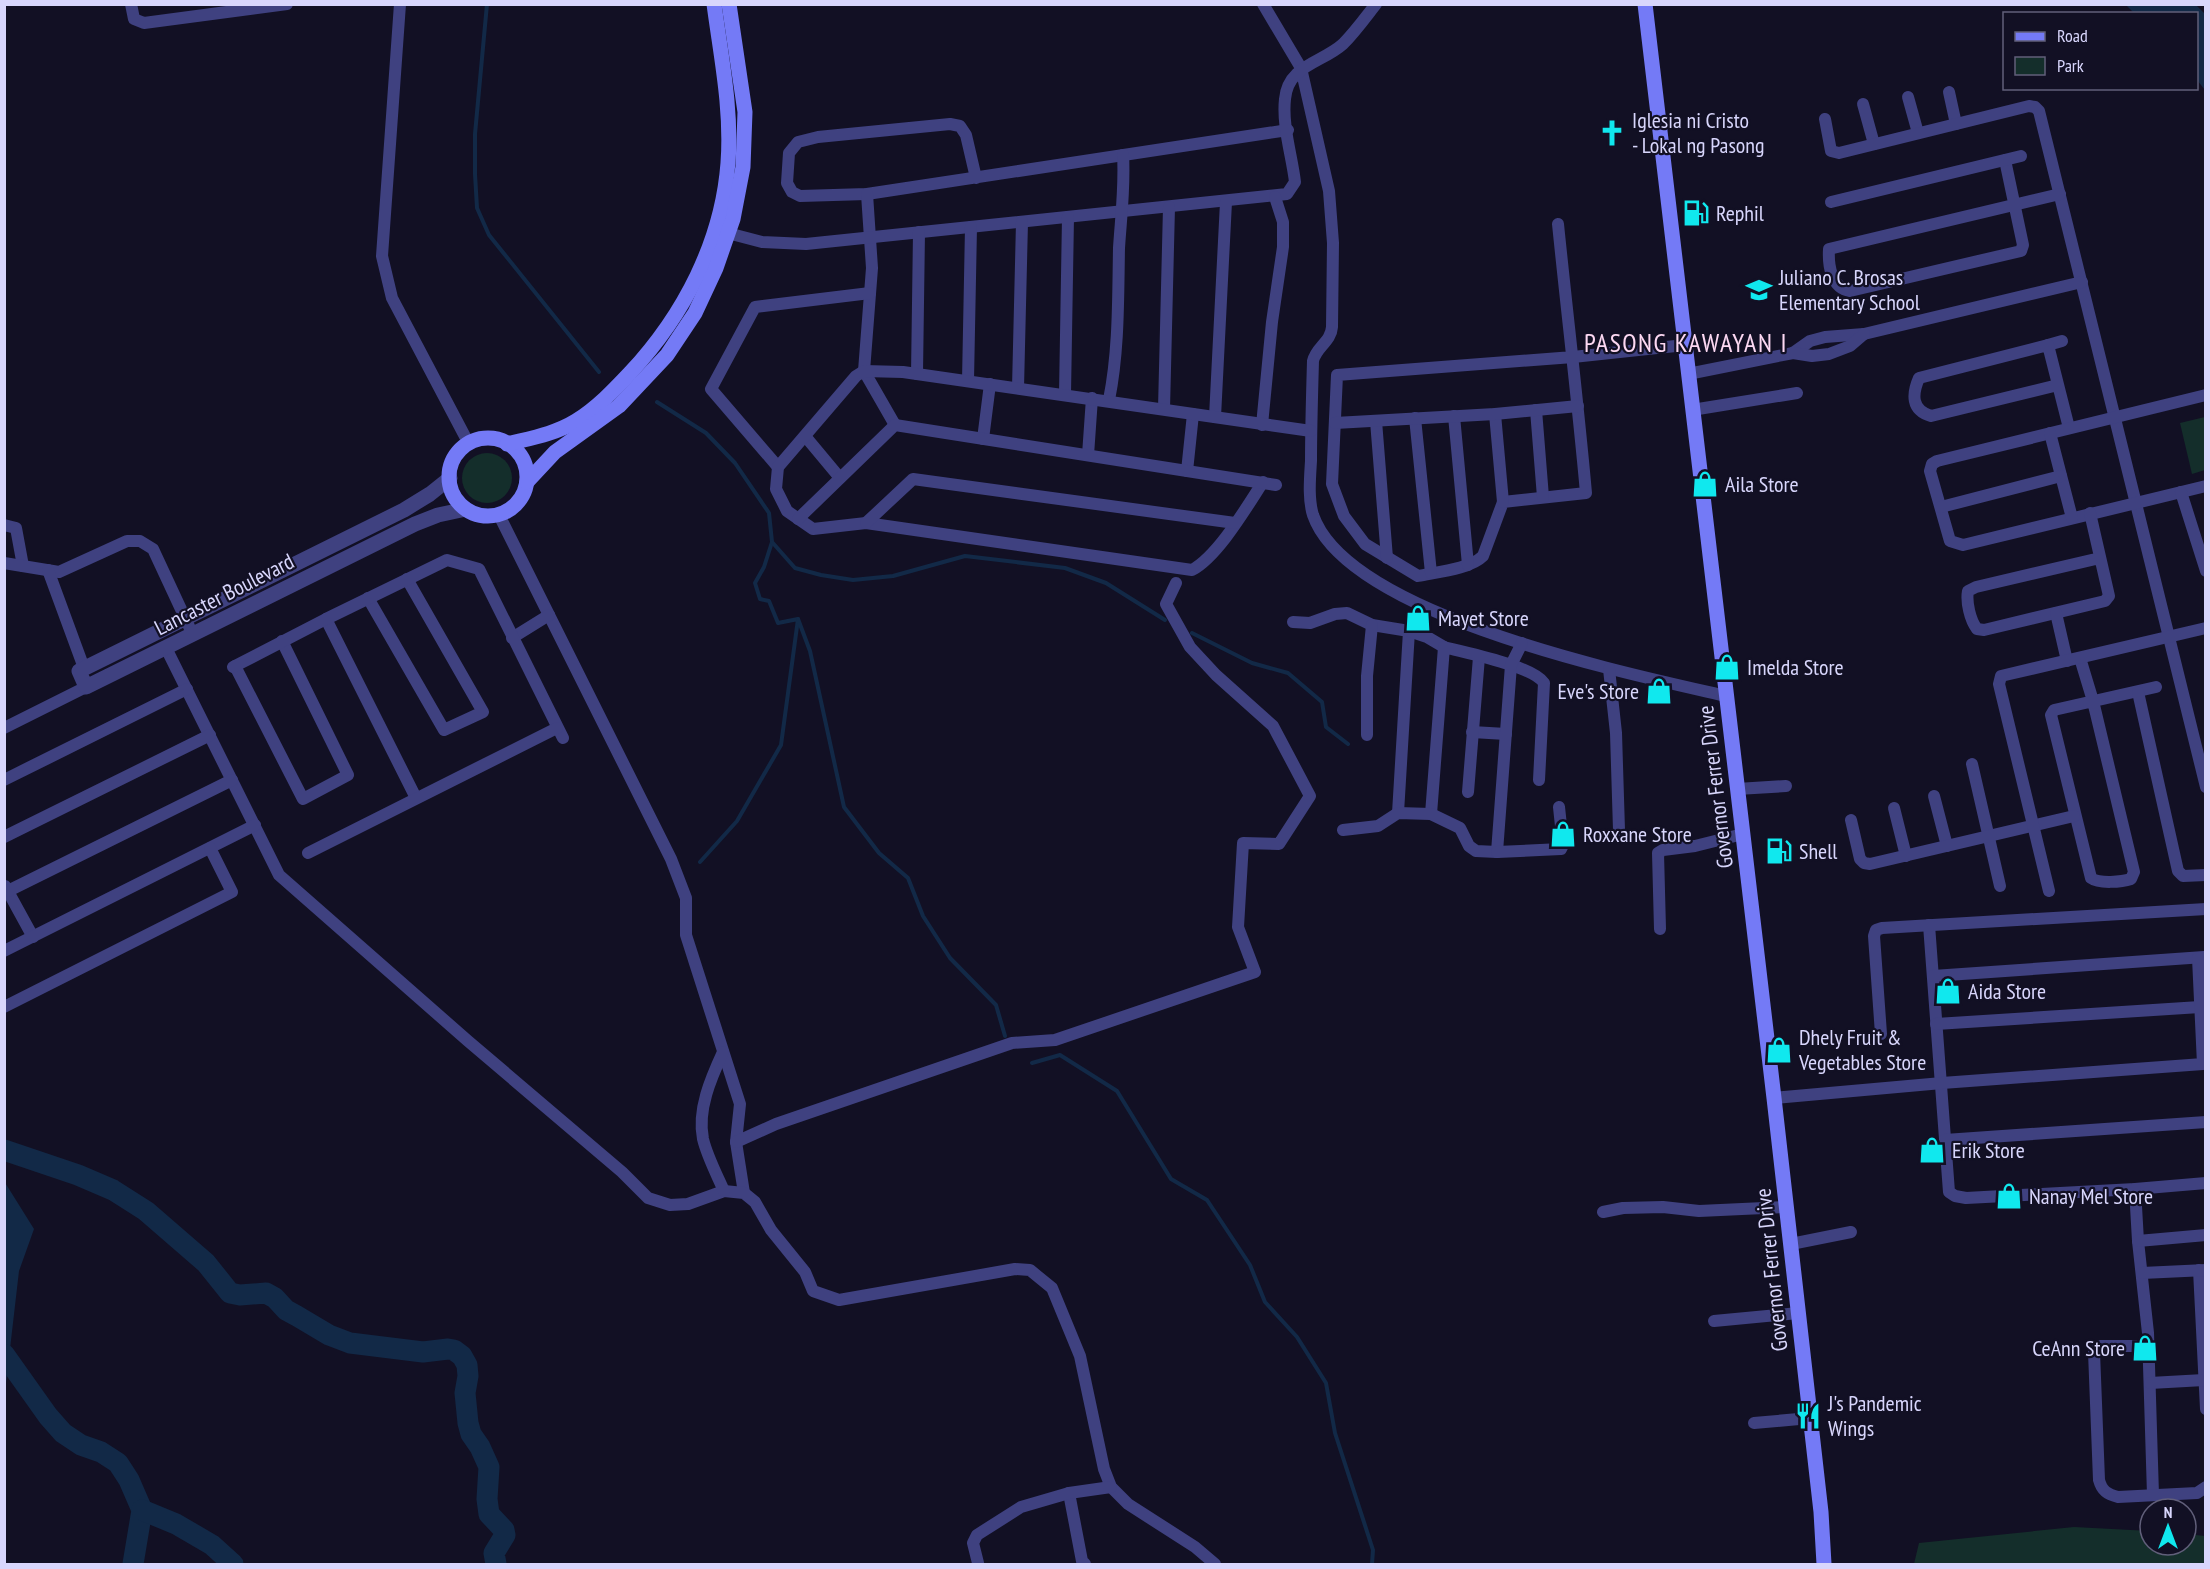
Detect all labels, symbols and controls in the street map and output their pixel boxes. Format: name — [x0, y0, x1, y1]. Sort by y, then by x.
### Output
legend — [2003, 12, 2198, 90]
text: Road — [2057, 24, 2088, 47]
text: Park — [2057, 54, 2084, 77]
place label: Iglesia ni Cristo - Lokal ng Pasong — [1632, 106, 1765, 159]
church icon: Iglesia ni Cristo - Lokal ng Pasong — [1597, 118, 1627, 148]
fuel station icon: Rephil — [1681, 198, 1711, 228]
place label: Rephil — [1716, 199, 1765, 227]
place label: Juliano C. Brosas Elementary School — [1778, 263, 1921, 316]
school or university icon: Juliano C. Brosas Elementary School — [1744, 275, 1774, 305]
district label: PASONG KAWAYAN I — [1584, 326, 1788, 359]
shop icon: Aila Store — [1690, 469, 1720, 499]
place label: Aila Store — [1725, 470, 1799, 498]
street label: Lancaster Boulevard — [149, 547, 299, 641]
shop icon: Mayet Store — [1403, 603, 1433, 633]
place label: Mayet Store — [1438, 604, 1529, 632]
shop icon: Imelda Store — [1712, 652, 1742, 682]
place label: Imelda Store — [1747, 653, 1844, 681]
shop icon: Eve's Store — [1644, 676, 1674, 706]
place label: Eve's Store — [1557, 677, 1639, 705]
street label: Governor Ferrer Drive — [1691, 704, 1739, 870]
shop icon: Roxxane Store — [1548, 819, 1578, 849]
place label: Roxxane Store — [1583, 820, 1692, 848]
fuel station icon: Shell — [1764, 836, 1794, 866]
place label: Shell — [1799, 837, 1838, 865]
shop icon: Aida Store — [1933, 976, 1963, 1006]
place label: Aida Store — [1968, 977, 2046, 1005]
place label: Dhely Fruit & Vegetables Store — [1798, 1023, 1926, 1076]
shop icon: Dhely Fruit & Vegetables Store — [1764, 1035, 1794, 1065]
shop icon: Erik Store — [1917, 1135, 1947, 1165]
place label: Erik Store — [1952, 1136, 2025, 1164]
shop icon: Nanay Mel Store — [1994, 1181, 2024, 1211]
place label: Nanay Mel Store — [2029, 1182, 2153, 1210]
street label: Governor Ferrer Drive — [1749, 1187, 1793, 1353]
shop icon: CeAnn Store — [2130, 1333, 2160, 1363]
place label: CeAnn Store — [2032, 1334, 2125, 1362]
place label: J's Pandemic Wings — [1827, 1389, 1922, 1442]
restaurant icon: J's Pandemic Wings — [1793, 1401, 1823, 1431]
north arrow — [2138, 1497, 2198, 1557]
text: N — [2164, 1502, 2172, 1522]

